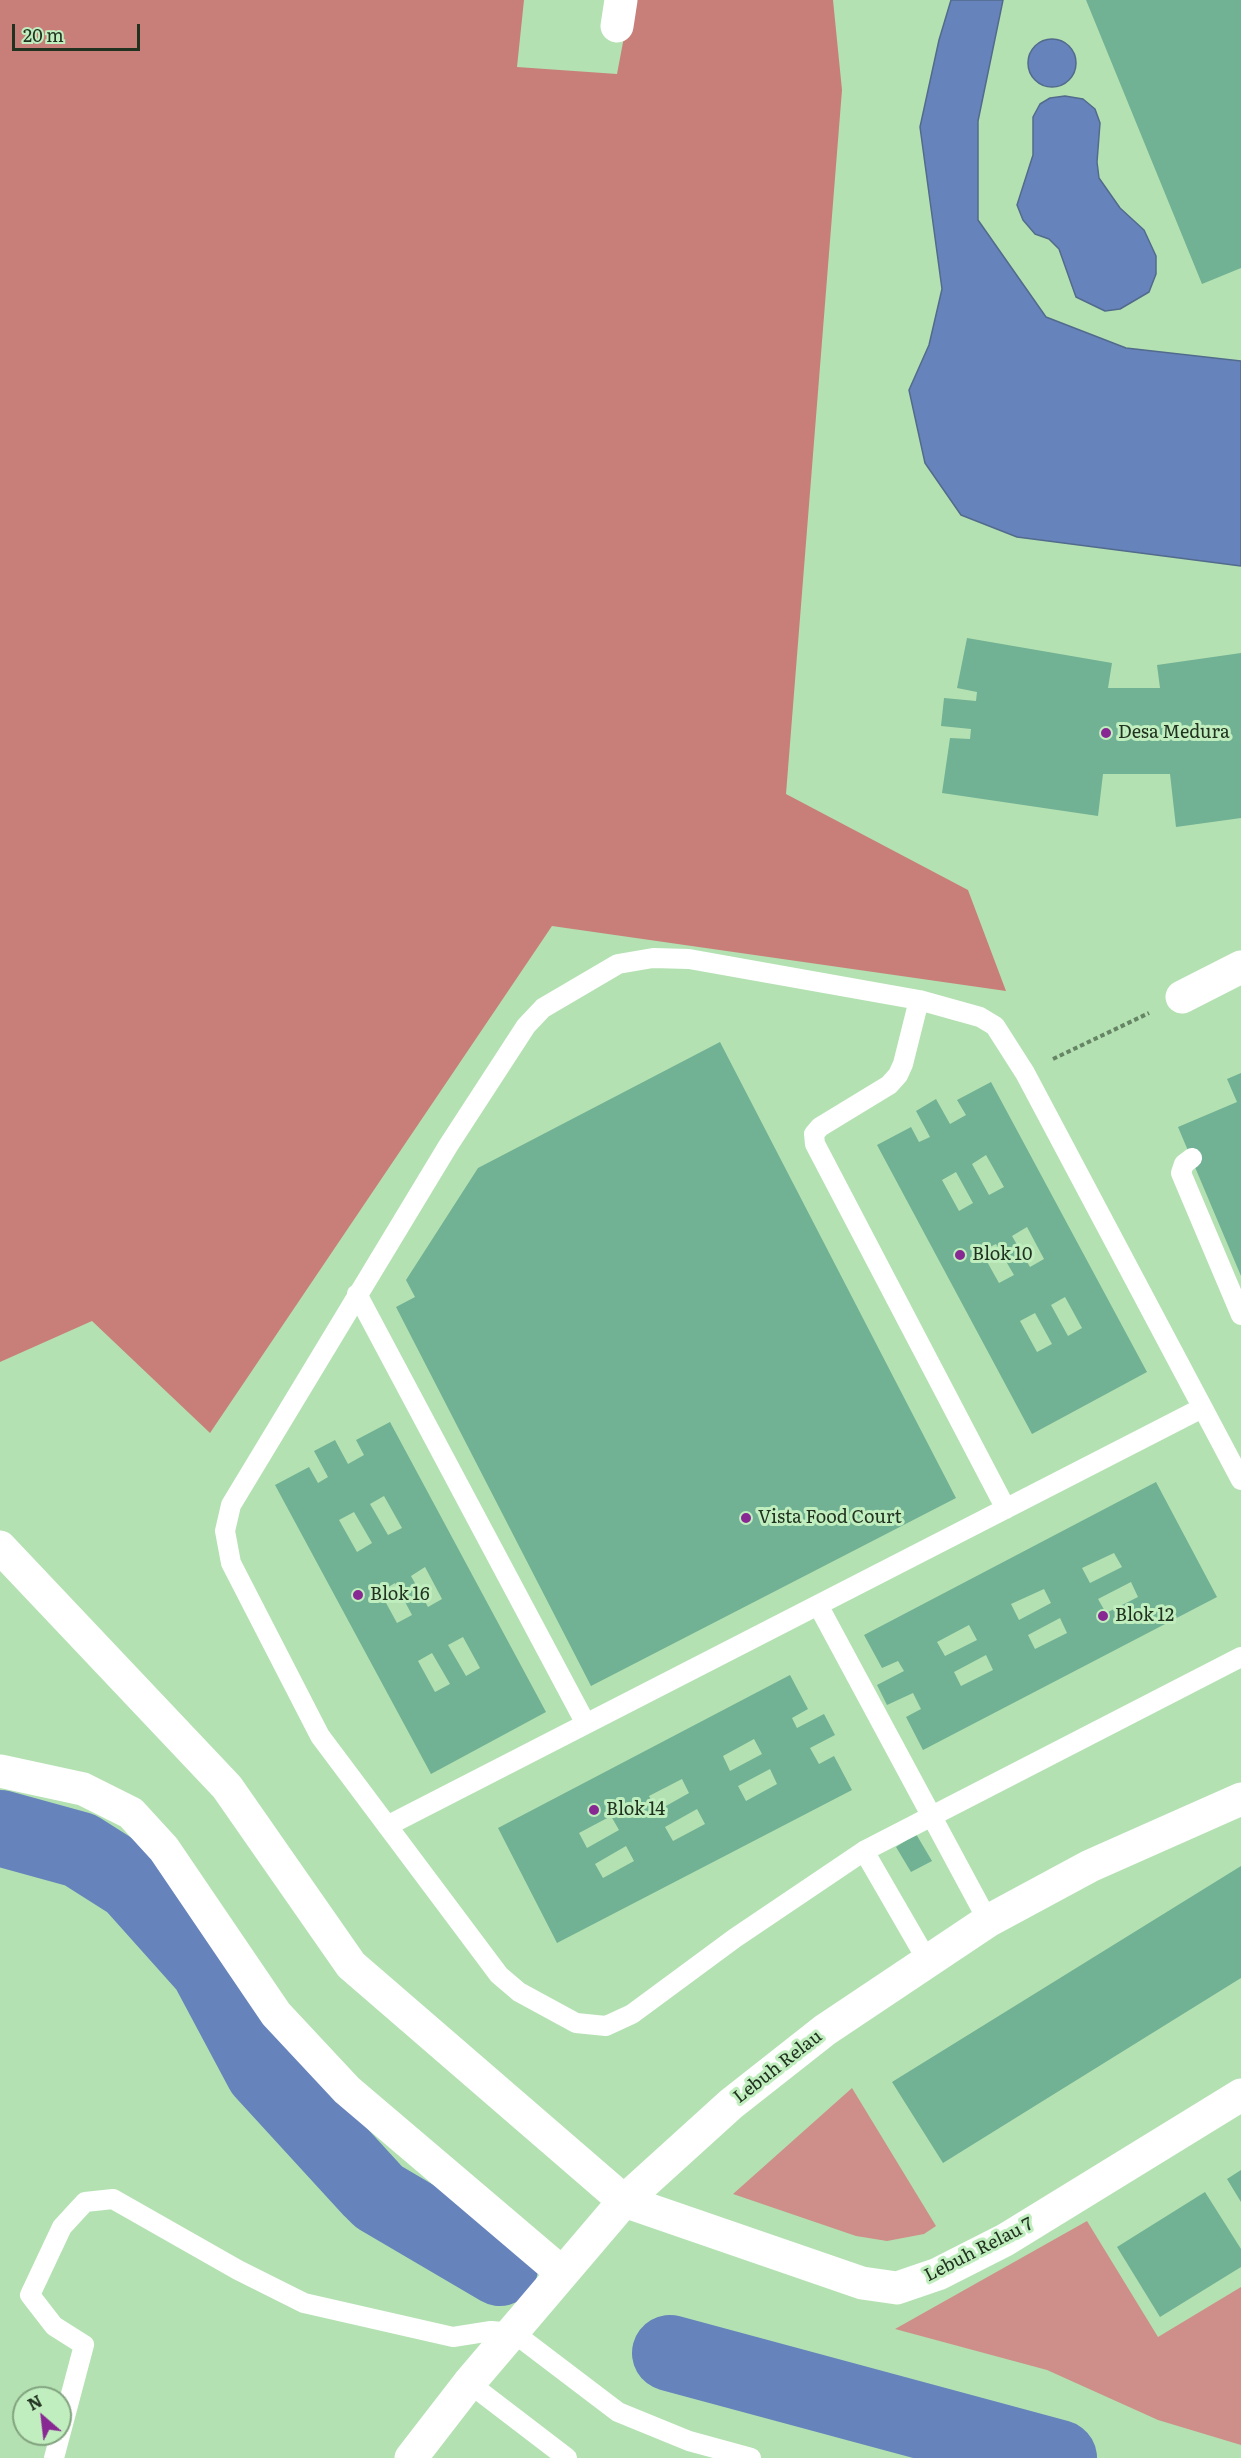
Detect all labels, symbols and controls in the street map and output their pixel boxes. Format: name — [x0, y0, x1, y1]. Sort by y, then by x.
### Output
scale bar — [15, 12, 142, 50]
text: 20 m — [23, 21, 64, 48]
place label: Desa Medura — [1118, 722, 1230, 744]
marker: Desa Medura — [1099, 726, 1113, 740]
place label: Blok 10 — [972, 1244, 1032, 1266]
marker: Blok 10 — [953, 1248, 967, 1262]
place label: Vista Food Court — [758, 1507, 902, 1529]
marker: Vista Food Court — [739, 1511, 753, 1525]
place label: Blok 16 — [370, 1584, 430, 1606]
marker: Blok 16 — [351, 1588, 365, 1602]
place label: Blok 12 — [1115, 1605, 1174, 1627]
marker: Blok 12 — [1096, 1609, 1110, 1623]
place label: Blok 14 — [606, 1799, 665, 1821]
marker: Blok 14 — [587, 1803, 601, 1817]
street label: Lebuh Relau — [729, 2026, 827, 2108]
street label: Lebuh Relau 7 — [921, 2213, 1037, 2287]
north arrow — [12, 2386, 72, 2446]
text: N — [23, 2388, 46, 2416]

